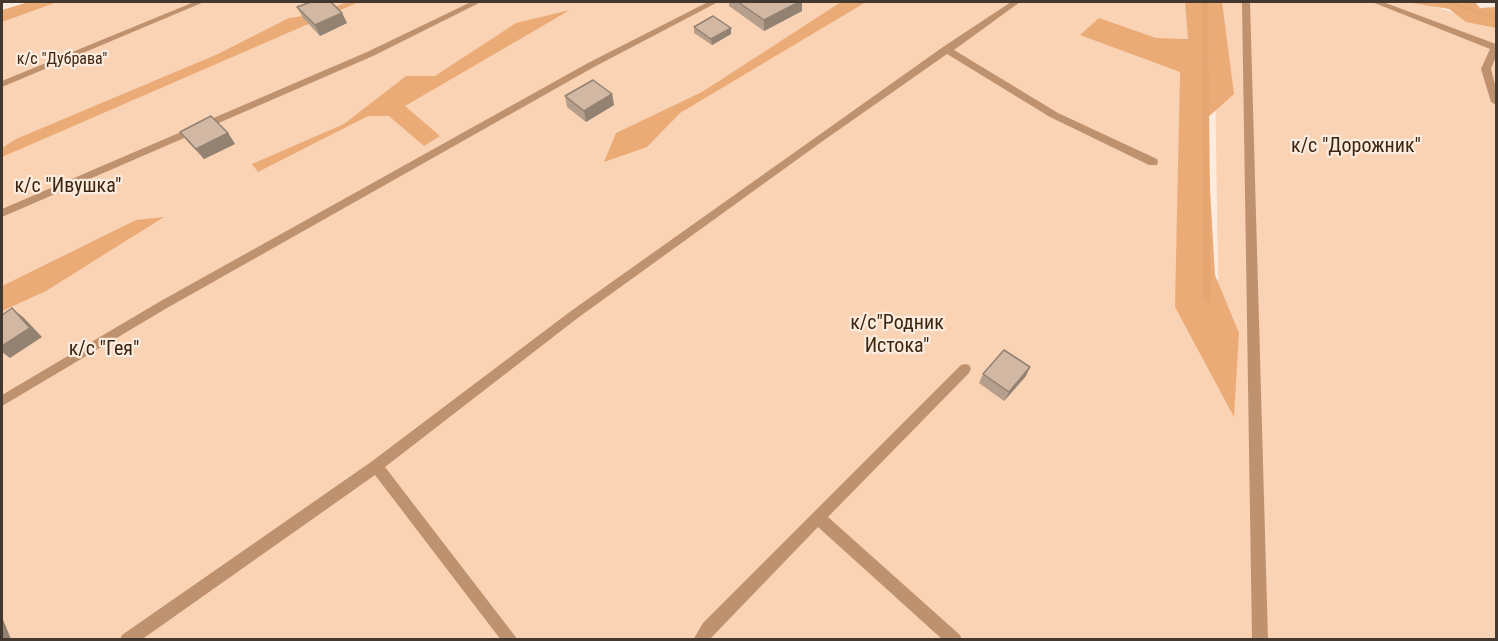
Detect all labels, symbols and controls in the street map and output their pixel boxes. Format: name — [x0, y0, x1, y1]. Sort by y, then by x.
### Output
park label: к/с "Дубрава" — [17, 50, 107, 70]
park label: к/с "Дорожник" — [1291, 135, 1421, 159]
park label: к/с "Ивушка" — [15, 175, 121, 199]
park label: к/с"Родник Истока" — [850, 312, 944, 359]
park label: к/с "Гея" — [69, 338, 139, 362]

